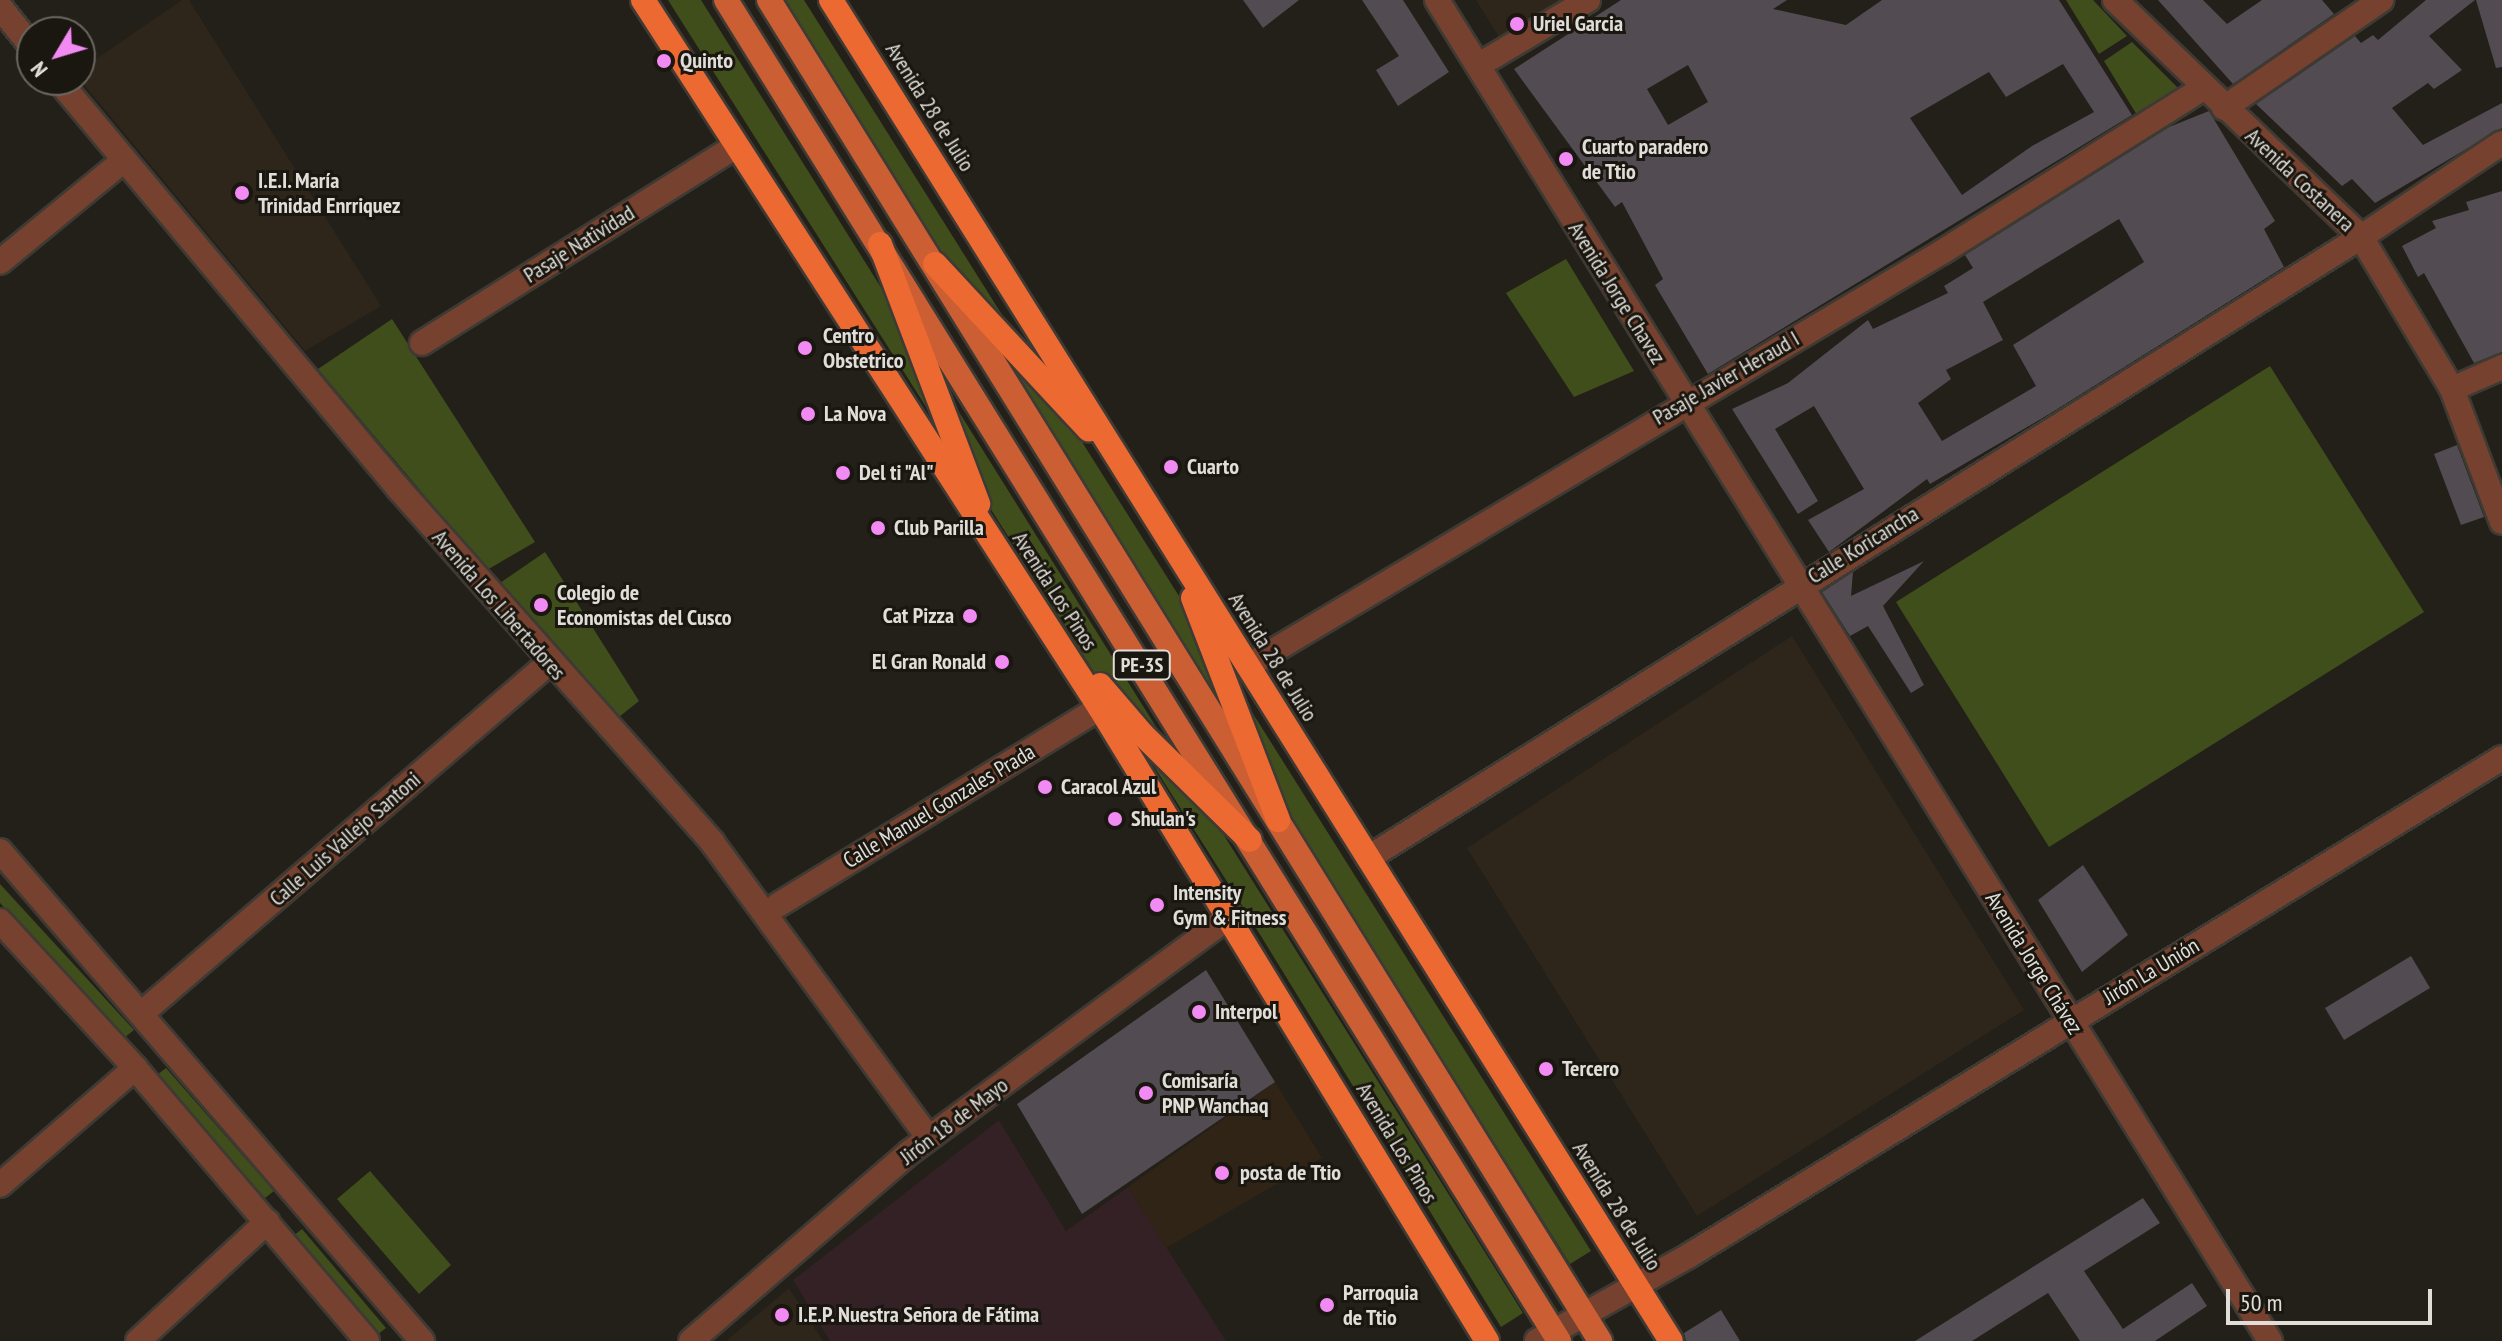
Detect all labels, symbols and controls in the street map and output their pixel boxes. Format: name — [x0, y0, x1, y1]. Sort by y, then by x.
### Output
place label: Uriel Garcia — [1533, 11, 1623, 37]
marker: Uriel Garcia — [1508, 15, 1526, 33]
north arrow — [16, 16, 96, 96]
street label: Avenida 28 de Julio — [880, 38, 980, 176]
place label: Quinto — [680, 48, 733, 74]
marker: Quinto — [655, 52, 673, 70]
text: N — [24, 56, 53, 83]
street label: Avenida Costanera — [2240, 123, 2360, 237]
place label: Cuarto paradero de Ttio — [1582, 133, 1708, 184]
marker: Cuarto paradero de Ttio — [1557, 150, 1575, 168]
place label: I.E.I. María Trinidad Enrriquez — [258, 167, 400, 218]
marker: I.E.I. María Trinidad Enrriquez — [233, 184, 251, 202]
street label: Pasaje Natividad — [519, 200, 639, 288]
street label: Avenida Jorge Chavez — [1563, 217, 1671, 369]
place label: Centro Obstetrico — [823, 322, 903, 374]
street label: Pasaje Javier Heraud I — [1648, 325, 1804, 431]
marker: Centro Obstetrico — [794, 337, 816, 359]
place label: La Nova — [824, 401, 886, 427]
marker: La Nova — [799, 405, 817, 423]
place label: Cuarto — [1187, 454, 1239, 480]
marker: Cuarto — [1162, 458, 1180, 476]
place label: Del ti "Al" — [859, 460, 935, 486]
marker: Del ti "Al" — [834, 464, 852, 482]
street label: Calle Koricancha — [1803, 501, 1923, 589]
place label: Club Parilla — [894, 515, 984, 541]
marker: Club Parilla — [869, 519, 887, 537]
street label: Avenida Los Libertadores — [427, 525, 571, 685]
street label: Avenida Los Pinos — [1007, 527, 1103, 655]
place label: Colegio de Economistas del Cusco — [557, 579, 732, 630]
street label: Avenida 28 de Julio — [1223, 588, 1323, 726]
marker: Colegio de Economistas del Cusco — [532, 596, 550, 614]
place label: Cat Pizza — [883, 603, 954, 629]
marker: Cat Pizza — [961, 607, 979, 625]
place label: El Gran Ronald — [872, 649, 986, 675]
road number: PE-3S — [1112, 649, 1172, 681]
marker: El Gran Ronald — [993, 653, 1011, 671]
street label: Calle Manuel Gonzales Prada — [838, 738, 1040, 874]
street label: Calle Luis Vallejo Santoni — [264, 766, 426, 912]
place label: Caracol Azul — [1061, 774, 1157, 800]
marker: Caracol Azul — [1036, 778, 1054, 796]
place label: Shulan's — [1131, 806, 1196, 832]
marker: Shulan's — [1106, 810, 1124, 828]
place label: Intensity Gym & Fitness — [1173, 879, 1286, 930]
street label: Avenida Jorge Chávez — [1980, 887, 2088, 1039]
marker: Intensity Gym & Fitness — [1148, 896, 1166, 914]
street label: Jirón La Unión — [2098, 932, 2204, 1010]
place label: Interpol — [1215, 999, 1277, 1025]
marker: Interpol — [1190, 1003, 1208, 1021]
place label: Tercero — [1562, 1056, 1619, 1082]
marker: Tercero — [1537, 1060, 1555, 1078]
place label: Comisaría PNP Wanchaq — [1162, 1067, 1270, 1118]
street label: Jirón 18 de Mayo — [895, 1072, 1013, 1170]
street label: Avenida Los Pinos — [1351, 1078, 1443, 1208]
marker: Comisaría PNP Wanchaq — [1137, 1084, 1155, 1102]
street label: Avenida 28 de Julio — [1567, 1137, 1667, 1275]
place label: posta de Ttio — [1240, 1160, 1342, 1186]
marker: posta de Ttio — [1211, 1162, 1233, 1184]
scale bar — [2230, 1273, 2436, 1323]
place label: Parroquia de Ttio — [1343, 1279, 1418, 1330]
text: 50 m — [2240, 1287, 2282, 1318]
marker: Parroquia de Ttio — [1318, 1296, 1336, 1314]
place label: I.E.P. Nuestra Señora de Fátima — [798, 1302, 1040, 1328]
marker: I.E.P. Nuestra Señora de Fátima — [773, 1306, 791, 1324]

